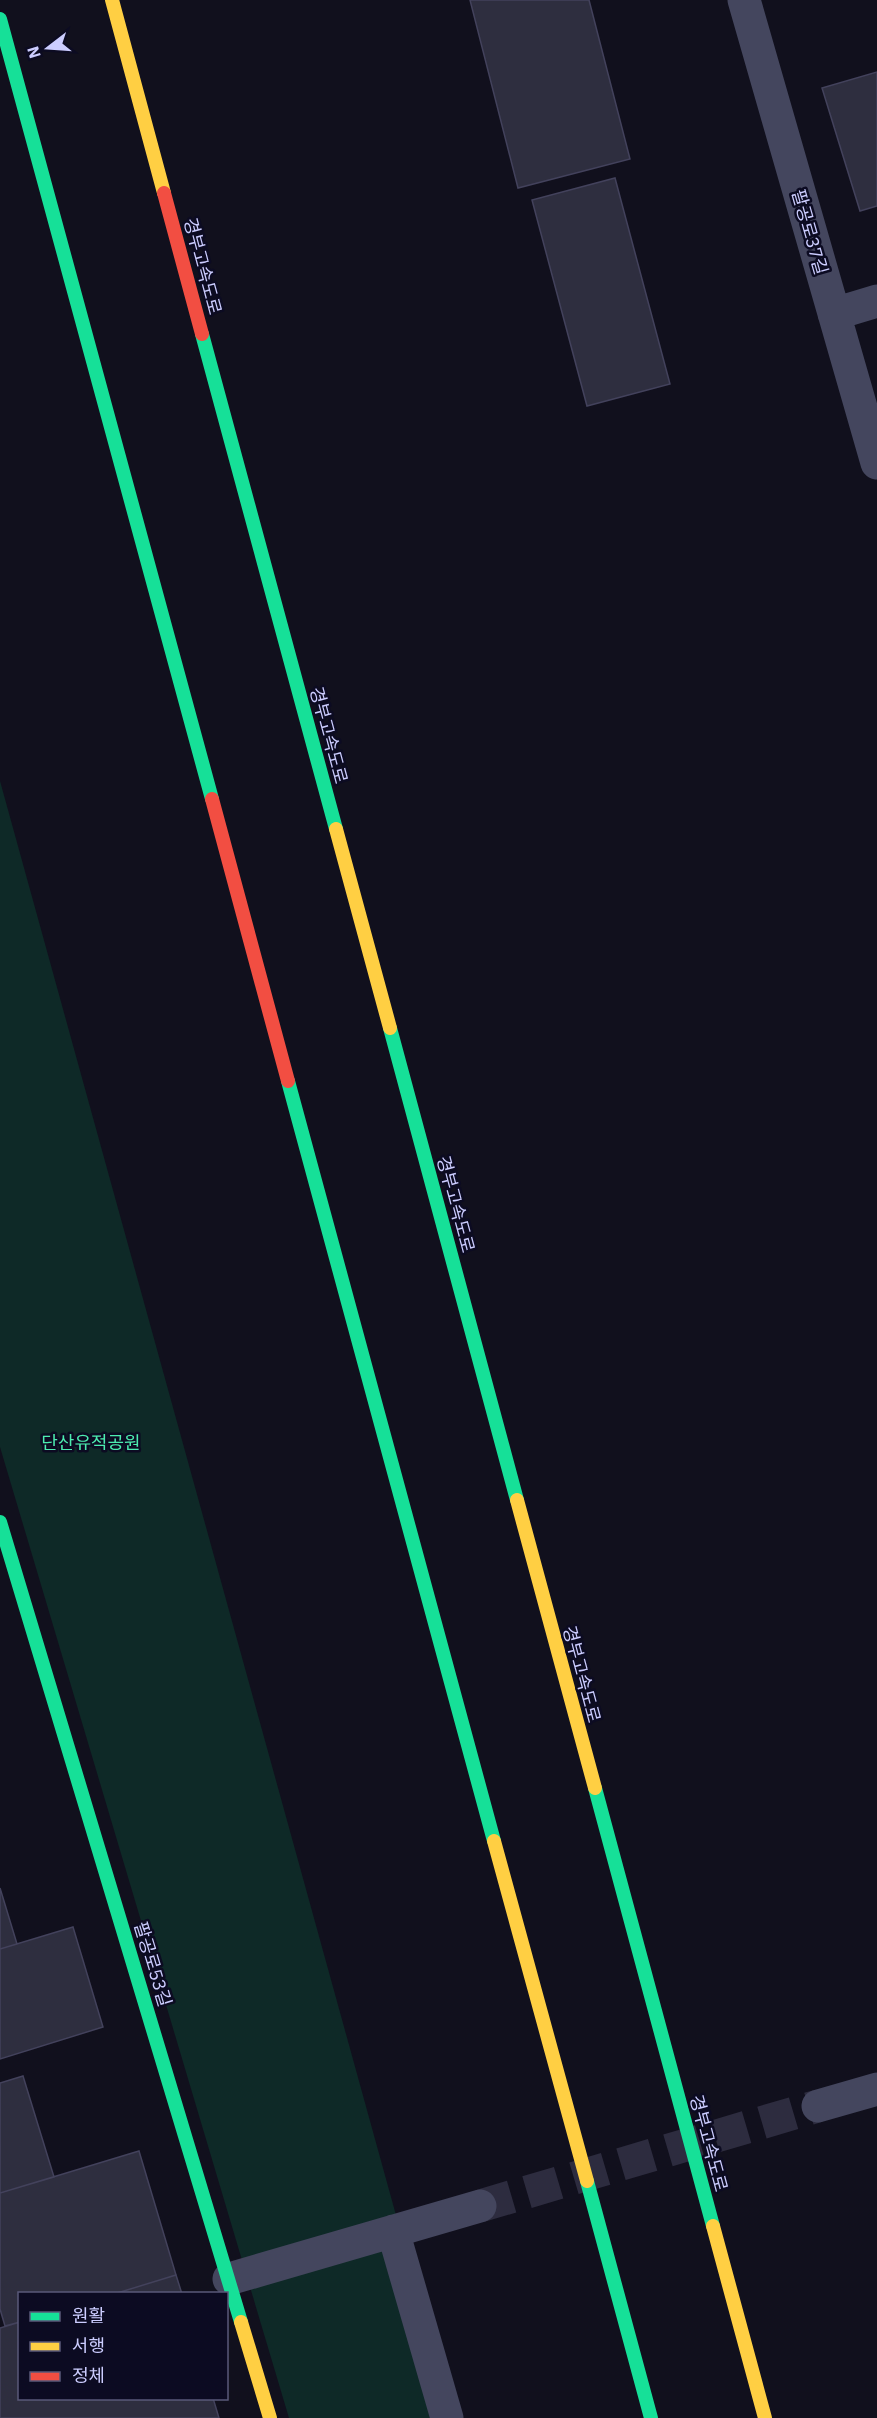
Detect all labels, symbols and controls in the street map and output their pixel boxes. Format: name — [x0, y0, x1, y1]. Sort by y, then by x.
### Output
north arrow — [18, 18, 78, 78]
text: N — [22, 44, 45, 61]
street label: 팔공로37길 — [787, 187, 833, 277]
street label: 경부고속도로 — [179, 215, 227, 317]
street label: 경부고속도로 — [305, 684, 353, 786]
street label: 경부고속도로 — [432, 1153, 480, 1255]
park label: 단산유적공원 — [41, 1431, 141, 1454]
street label: 경부고속도로 — [558, 1623, 606, 1725]
street label: 팔공로53길 — [129, 1919, 177, 2009]
street label: 경부고속도로 — [685, 2092, 733, 2194]
legend — [18, 2292, 228, 2400]
text: 원활 — [72, 2304, 105, 2327]
text: 서행 — [72, 2334, 105, 2357]
text: 정체 — [72, 2364, 105, 2387]

